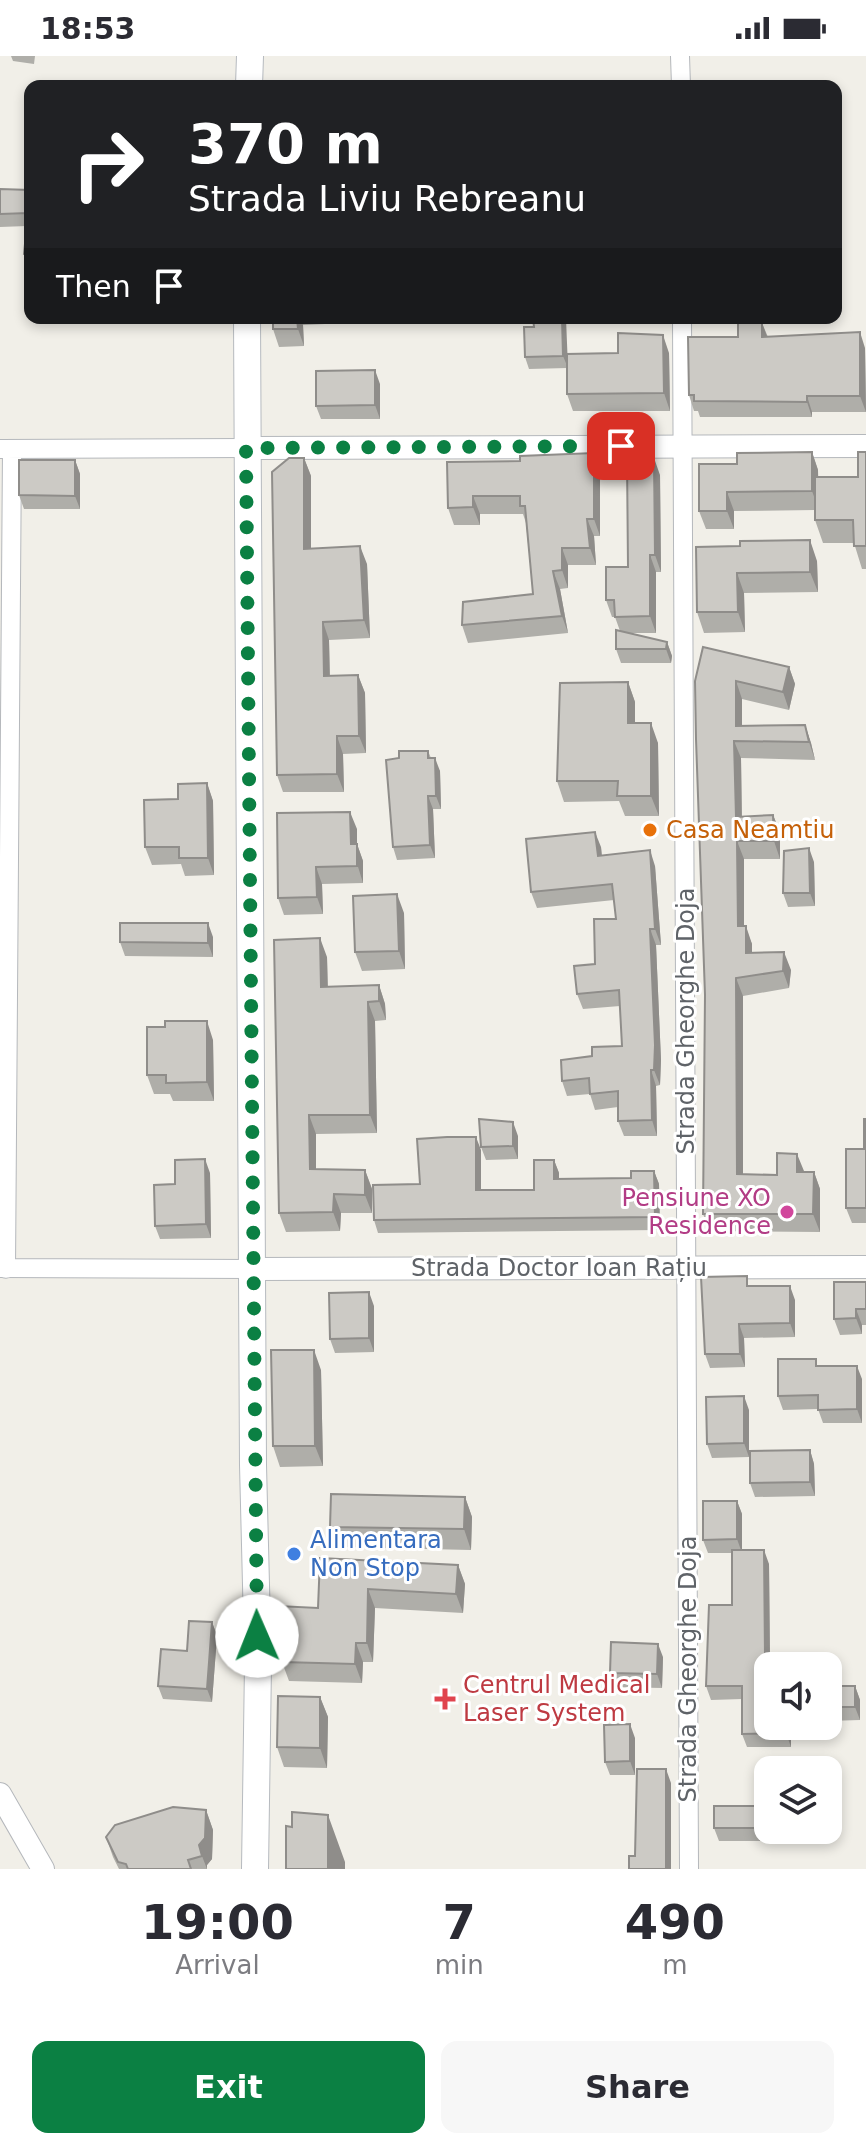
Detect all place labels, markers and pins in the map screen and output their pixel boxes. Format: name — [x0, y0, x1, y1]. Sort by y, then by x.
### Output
pin — [587, 412, 655, 480]
place label: Casa Neamtiu — [666, 816, 834, 844]
marker: Casa Neamtiu — [641, 821, 659, 839]
place label: Pensiune XO Residence — [622, 1184, 771, 1240]
marker: Pensiune XO Residence — [778, 1203, 796, 1221]
place label: Alimentara Non Stop — [310, 1526, 442, 1582]
marker: Alimentara Non Stop — [285, 1545, 303, 1563]
place label: Centrul Medical Laser System — [463, 1671, 650, 1727]
marker: Centrul Medical Laser System — [434, 1688, 456, 1710]

